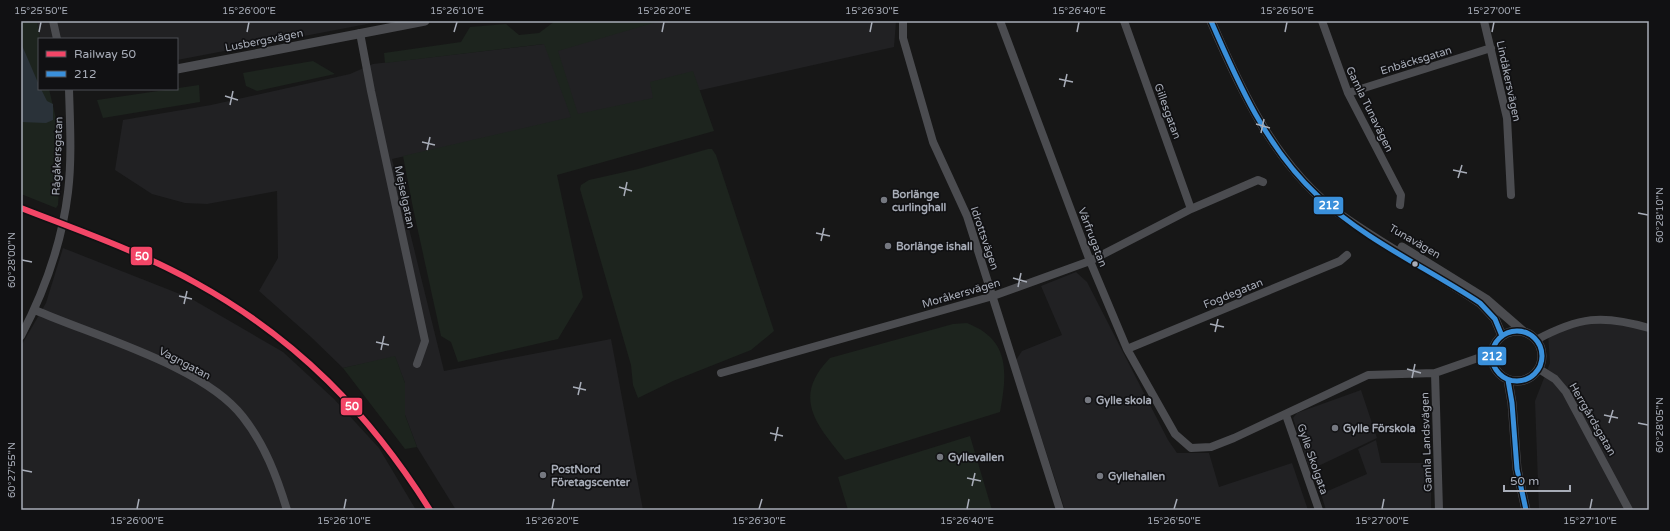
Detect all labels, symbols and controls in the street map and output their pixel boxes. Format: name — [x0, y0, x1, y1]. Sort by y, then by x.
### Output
text: 15°25'50"E — [14, 5, 68, 17]
text: 15°26'00"E — [222, 5, 276, 17]
text: 15°26'10"E — [430, 5, 484, 17]
text: 15°26'20"E — [637, 5, 691, 17]
text: 15°26'30"E — [845, 5, 899, 17]
text: 15°26'40"E — [1052, 5, 1106, 17]
text: 15°26'50"E — [1260, 5, 1314, 17]
text: 15°27'00"E — [1467, 5, 1521, 17]
street label: Lusbergsvägen — [224, 27, 304, 54]
legend — [38, 38, 178, 90]
street label: Lindåkersvägen — [1494, 40, 1523, 123]
street label: Enbäcksgatan — [1379, 43, 1453, 78]
text: Railway 50 — [74, 47, 136, 61]
street label: Gamla Tunavägen — [1343, 64, 1396, 154]
text: 212 — [74, 67, 97, 81]
street label: Gillesgatan — [1151, 82, 1184, 141]
street label: Rågåkersgatan — [50, 116, 65, 196]
street label: Mejselgatan — [392, 165, 418, 230]
text: 60°28'10"N — [1654, 187, 1666, 243]
place label: Borlänge curlinghall — [892, 188, 947, 215]
marker: Borlänge curlinghall — [879, 195, 889, 205]
line badge: 212 — [1313, 196, 1344, 215]
text: 212 — [1319, 199, 1339, 212]
street label: Idrottsvägen — [968, 205, 1001, 272]
street label: Vårfrugatan — [1075, 206, 1110, 269]
street label: Tunavägen — [1387, 221, 1443, 261]
text: 60°28'00"N — [6, 232, 18, 288]
place label: Borlänge ishall — [896, 240, 973, 254]
marker: Borlänge ishall — [883, 241, 893, 251]
line badge: 50 — [130, 246, 153, 266]
text: 50 — [135, 250, 149, 263]
unlabelled marker — [1410, 259, 1420, 269]
street label: Moråkersvägen — [920, 276, 1002, 311]
street label: Fogdegatan — [1201, 276, 1265, 311]
street label: Vagngatan — [157, 344, 213, 383]
line badge: 212 — [1477, 346, 1507, 366]
text: 212 — [1482, 350, 1502, 363]
street label: Herrgårdsgatan — [1566, 380, 1619, 458]
street label: Gamla Landsvägen — [1418, 392, 1435, 492]
place label: Gylle skola — [1096, 394, 1152, 408]
marker: Gylle skola — [1083, 395, 1093, 405]
line badge: 50 — [340, 397, 363, 416]
text: 60°28'05"N — [1654, 397, 1666, 453]
text: 50 — [345, 400, 359, 413]
street label: Gylle Skolgata — [1294, 422, 1331, 496]
place label: Gylle Förskola — [1343, 422, 1416, 436]
marker: Gylle Förskola — [1330, 423, 1340, 433]
text: 60°27'55"N — [6, 442, 18, 498]
place label: Gyllevallen — [948, 451, 1005, 465]
marker: Gyllevallen — [935, 452, 945, 462]
place label: PostNord Företagscenter — [551, 463, 631, 490]
scale bar — [1504, 467, 1570, 493]
marker: PostNord Företagscenter — [538, 470, 548, 480]
place label: Gyllehallen — [1108, 470, 1166, 484]
marker: Gyllehallen — [1095, 471, 1105, 481]
text: 50 m — [1510, 474, 1539, 488]
text: 15°26'00"E — [110, 515, 164, 527]
text: 15°26'10"E — [317, 515, 371, 527]
text: 15°26'20"E — [525, 515, 579, 527]
text: 15°26'30"E — [732, 515, 786, 527]
text: 15°26'40"E — [940, 515, 994, 527]
text: 15°26'50"E — [1147, 515, 1201, 527]
text: 15°27'00"E — [1355, 515, 1409, 527]
text: 15°27'10"E — [1563, 515, 1617, 527]

